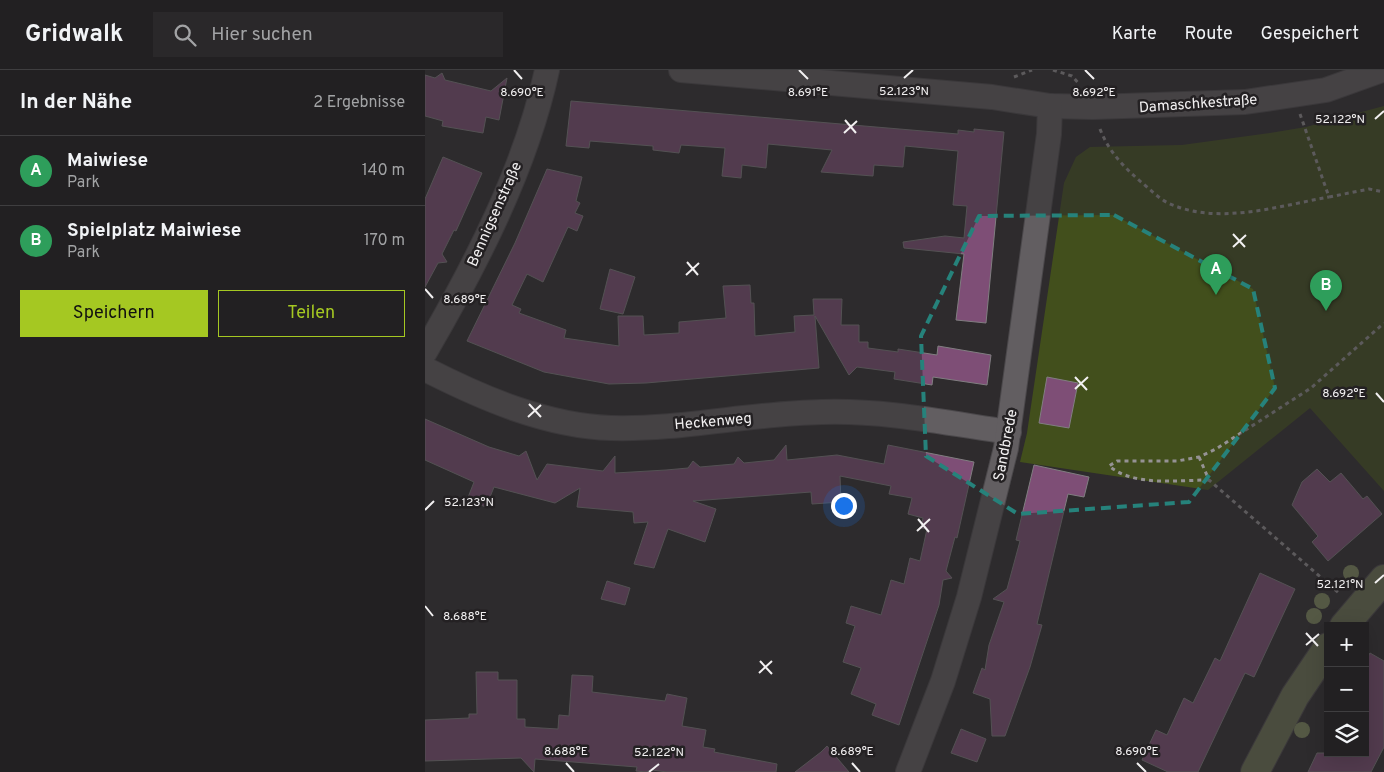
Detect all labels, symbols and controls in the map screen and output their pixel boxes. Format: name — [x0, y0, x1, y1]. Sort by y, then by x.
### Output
search box — [153, 12, 503, 57]
text: Gridwalk — [25, 20, 123, 50]
icon: search — [171, 21, 199, 49]
text: Hier suchen — [211, 23, 313, 47]
text: Karte — [1112, 23, 1157, 46]
text: Route — [1185, 23, 1233, 46]
text: Gespeichert — [1261, 23, 1359, 46]
text: 52.123°N — [879, 84, 929, 100]
text: 8.690°E — [500, 85, 544, 101]
text: 8.691°E — [788, 85, 828, 101]
text: 8.692°E — [1072, 85, 1116, 101]
text: In der Nähe — [20, 89, 132, 116]
street label: Damaschkestraße — [1138, 91, 1258, 118]
text: 2 Ergebnisse — [313, 93, 405, 113]
text: 52.122°N — [1315, 112, 1365, 128]
text: Maiwiese — [67, 149, 148, 173]
street label: Bennigsenstraße — [464, 159, 527, 270]
text: A — [30, 161, 42, 181]
text: 140 m — [362, 161, 405, 181]
text: Park — [67, 173, 100, 193]
text: Spielplatz Maiwiese — [67, 219, 241, 243]
text: B — [30, 231, 42, 251]
text: 170 m — [364, 231, 405, 251]
text: Park — [67, 243, 100, 263]
pin: A — [1200, 254, 1232, 295]
pin: B — [1310, 270, 1342, 311]
button: Speichern — [20, 290, 208, 337]
button: Teilen — [218, 290, 405, 337]
text: 8.689°E — [443, 292, 487, 308]
text: 8.692°E — [1322, 386, 1366, 402]
street label: Sandbrede — [990, 408, 1023, 483]
street label: Heckenweg — [674, 410, 753, 435]
your location — [831, 493, 857, 519]
text: 52.123°N — [444, 495, 494, 511]
text: 52.121°N — [1316, 577, 1364, 593]
text: 8.688°E — [443, 609, 487, 625]
map controls — [1324, 622, 1369, 757]
button: + — [1324, 622, 1369, 667]
button: − — [1324, 667, 1369, 712]
button: layers — [1324, 712, 1369, 757]
text: 8.688°E — [544, 744, 588, 760]
text: 8.689°E — [830, 744, 874, 760]
text: 8.690°E — [1115, 744, 1159, 760]
text: 52.122°N — [634, 745, 684, 761]

